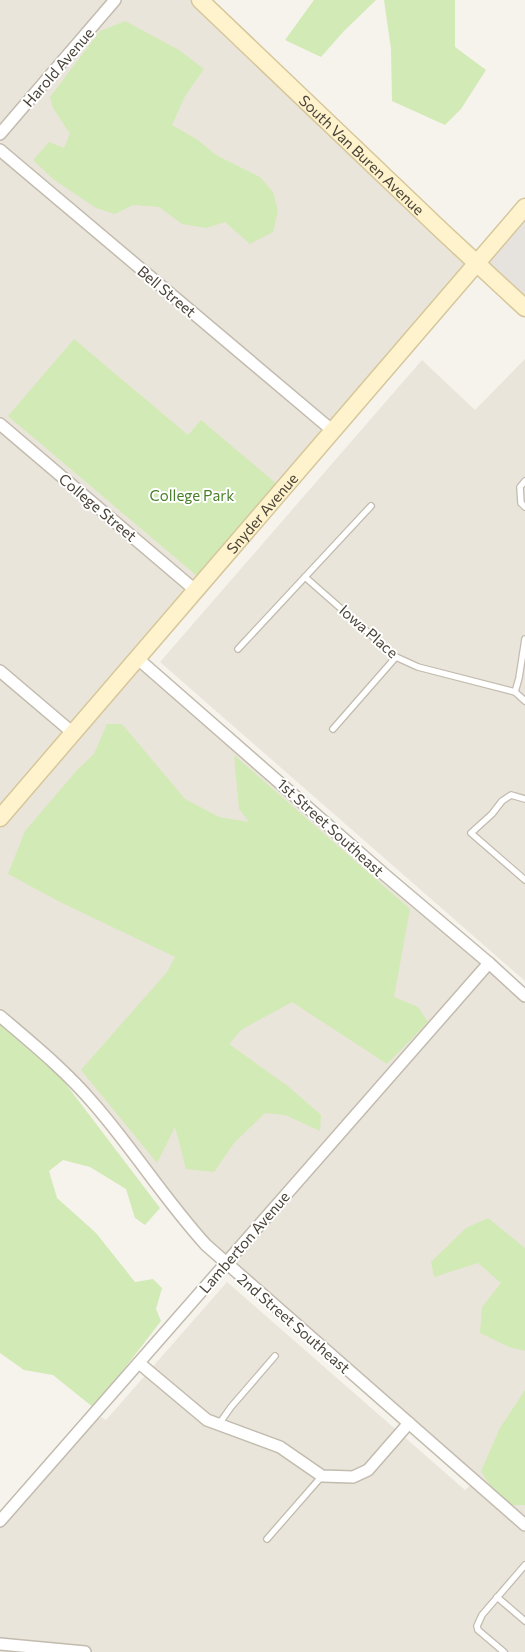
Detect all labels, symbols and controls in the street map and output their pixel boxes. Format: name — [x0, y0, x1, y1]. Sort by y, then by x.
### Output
street label: Harold Avenue — [19, 24, 97, 110]
street label: South Van Buren Avenue — [296, 91, 428, 219]
street label: Bell Street — [134, 261, 200, 321]
street label: College Street — [55, 469, 141, 545]
street label: Snyder Avenue — [222, 469, 302, 557]
park label: College Park — [150, 486, 234, 504]
street label: Iowa Place — [336, 601, 402, 661]
street label: 1st Street Southeast — [274, 774, 388, 880]
street label: Lamberton Avenue — [195, 1187, 293, 1297]
street label: 2nd Street Southeast — [234, 1269, 354, 1377]

